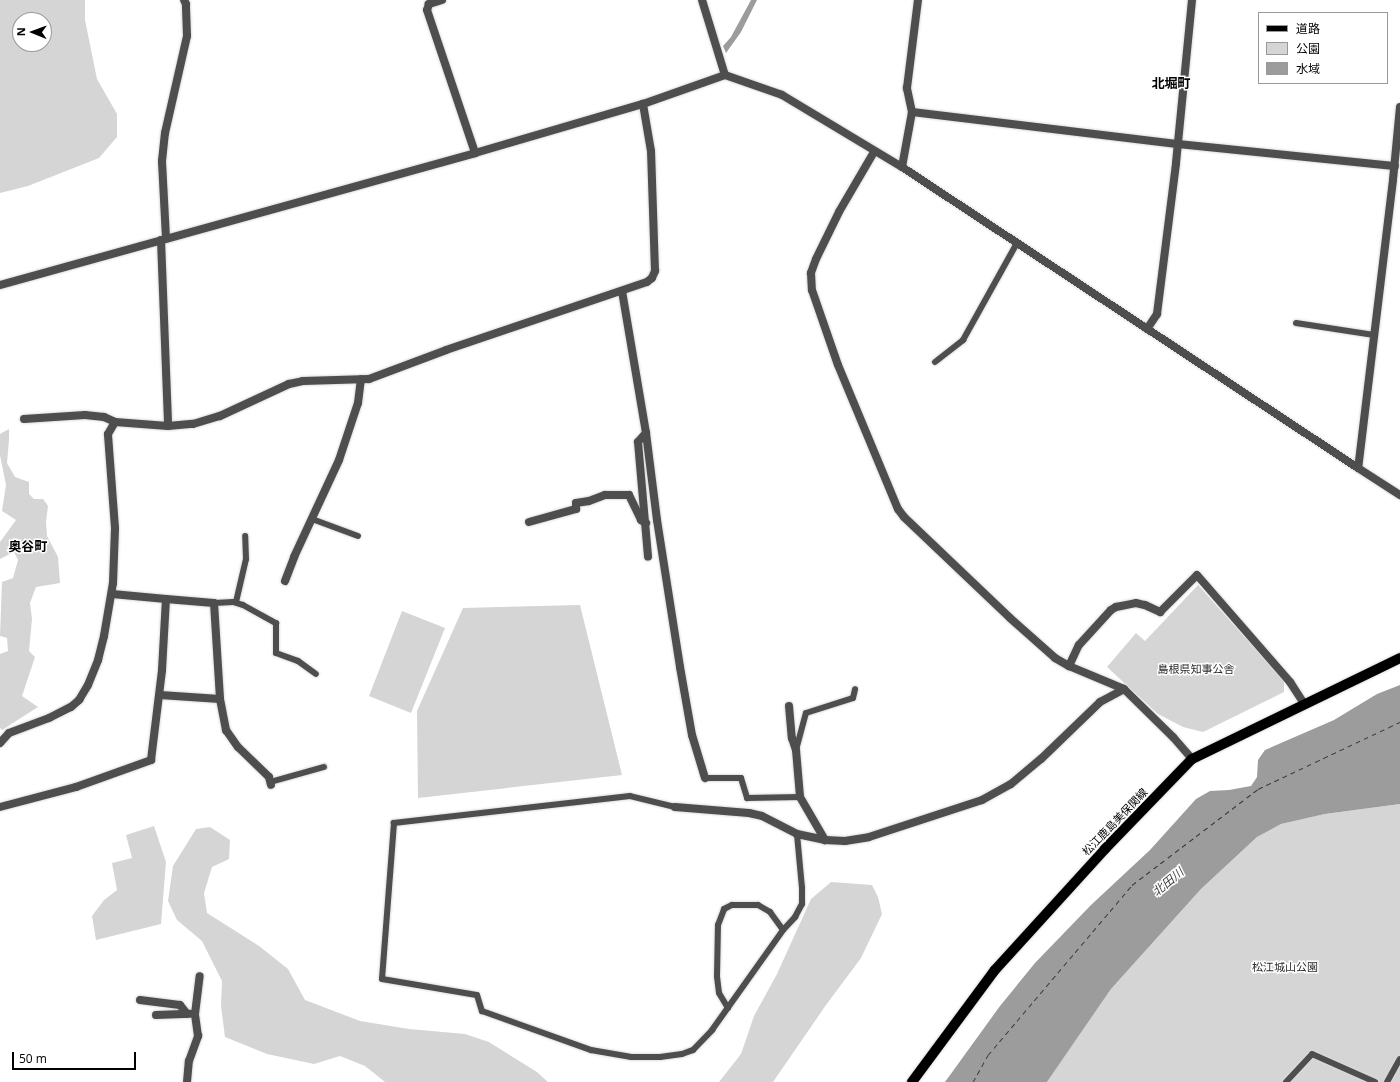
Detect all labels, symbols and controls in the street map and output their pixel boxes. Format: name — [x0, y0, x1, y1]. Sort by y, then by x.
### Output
north arrow — [12, 12, 52, 52]
legend — [1258, 12, 1388, 84]
text: 道路 — [1296, 20, 1320, 37]
text: N — [13, 27, 28, 36]
text: 公園 — [1296, 40, 1320, 57]
text: 水域 — [1296, 60, 1320, 77]
district label: 北堀町 — [1152, 75, 1190, 91]
district label: 奥谷町 — [9, 538, 47, 554]
park label: 島根県知事公舎 — [1158, 662, 1234, 676]
street label: 松江鹿島美保関線 — [1080, 786, 1150, 858]
water label: 北田川 — [1150, 865, 1186, 899]
park label: 松江城山公園 — [1252, 960, 1318, 974]
scale bar — [14, 1044, 138, 1070]
text: 50 m — [19, 1050, 47, 1067]

